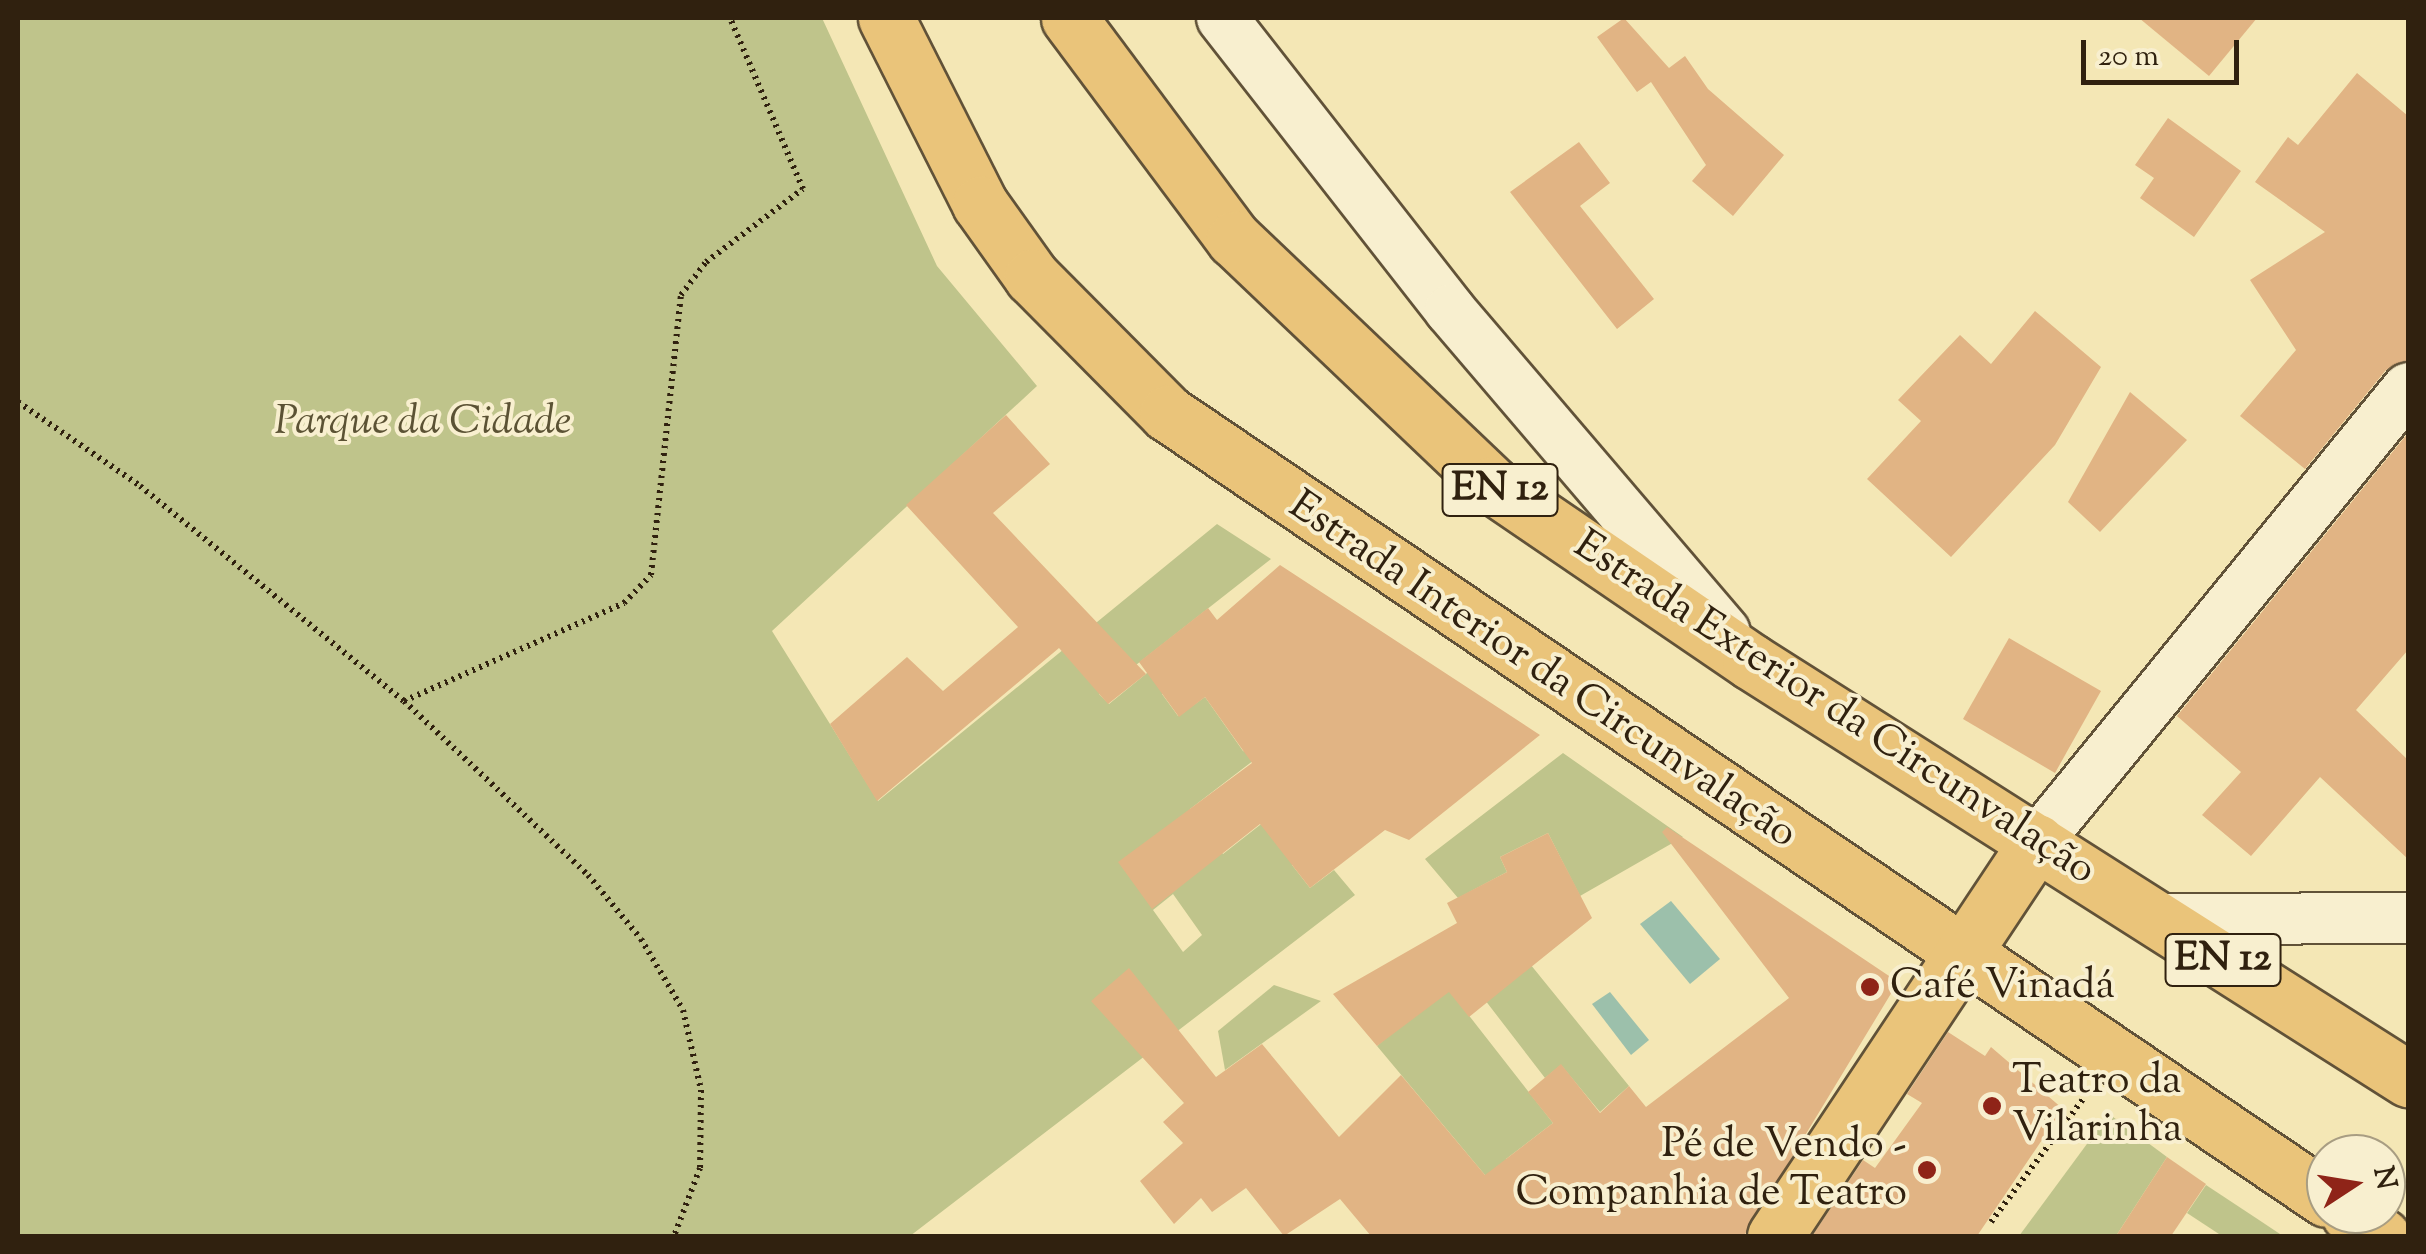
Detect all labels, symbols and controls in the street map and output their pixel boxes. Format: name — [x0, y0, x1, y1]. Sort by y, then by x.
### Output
scale bar — [2086, 20, 2244, 82]
text: 20 m — [2098, 36, 2159, 79]
park label: Parque da Cidade — [275, 398, 571, 448]
road number: EN 12 — [1440, 455, 1560, 525]
street label: Estrada Interior da Circunvalação — [1278, 482, 1806, 860]
street label: Estrada Exterior da Circunvalação — [1564, 521, 2104, 897]
road number: EN 12 — [2163, 925, 2283, 995]
place label: Café Vinadá — [1890, 962, 2115, 1012]
marker: Café Vinadá — [1859, 976, 1881, 998]
place label: Teatro da Vilarinha — [2012, 1057, 2182, 1156]
marker: Teatro da Vilarinha — [1981, 1095, 2003, 1117]
place label: Pé de Vendo - Companhia de Teatro — [1515, 1121, 1907, 1220]
north arrow — [2306, 1134, 2406, 1234]
marker: Pé de Vendo - Companhia de Teatro — [1916, 1159, 1938, 1181]
text: N — [2361, 1163, 2405, 1193]

